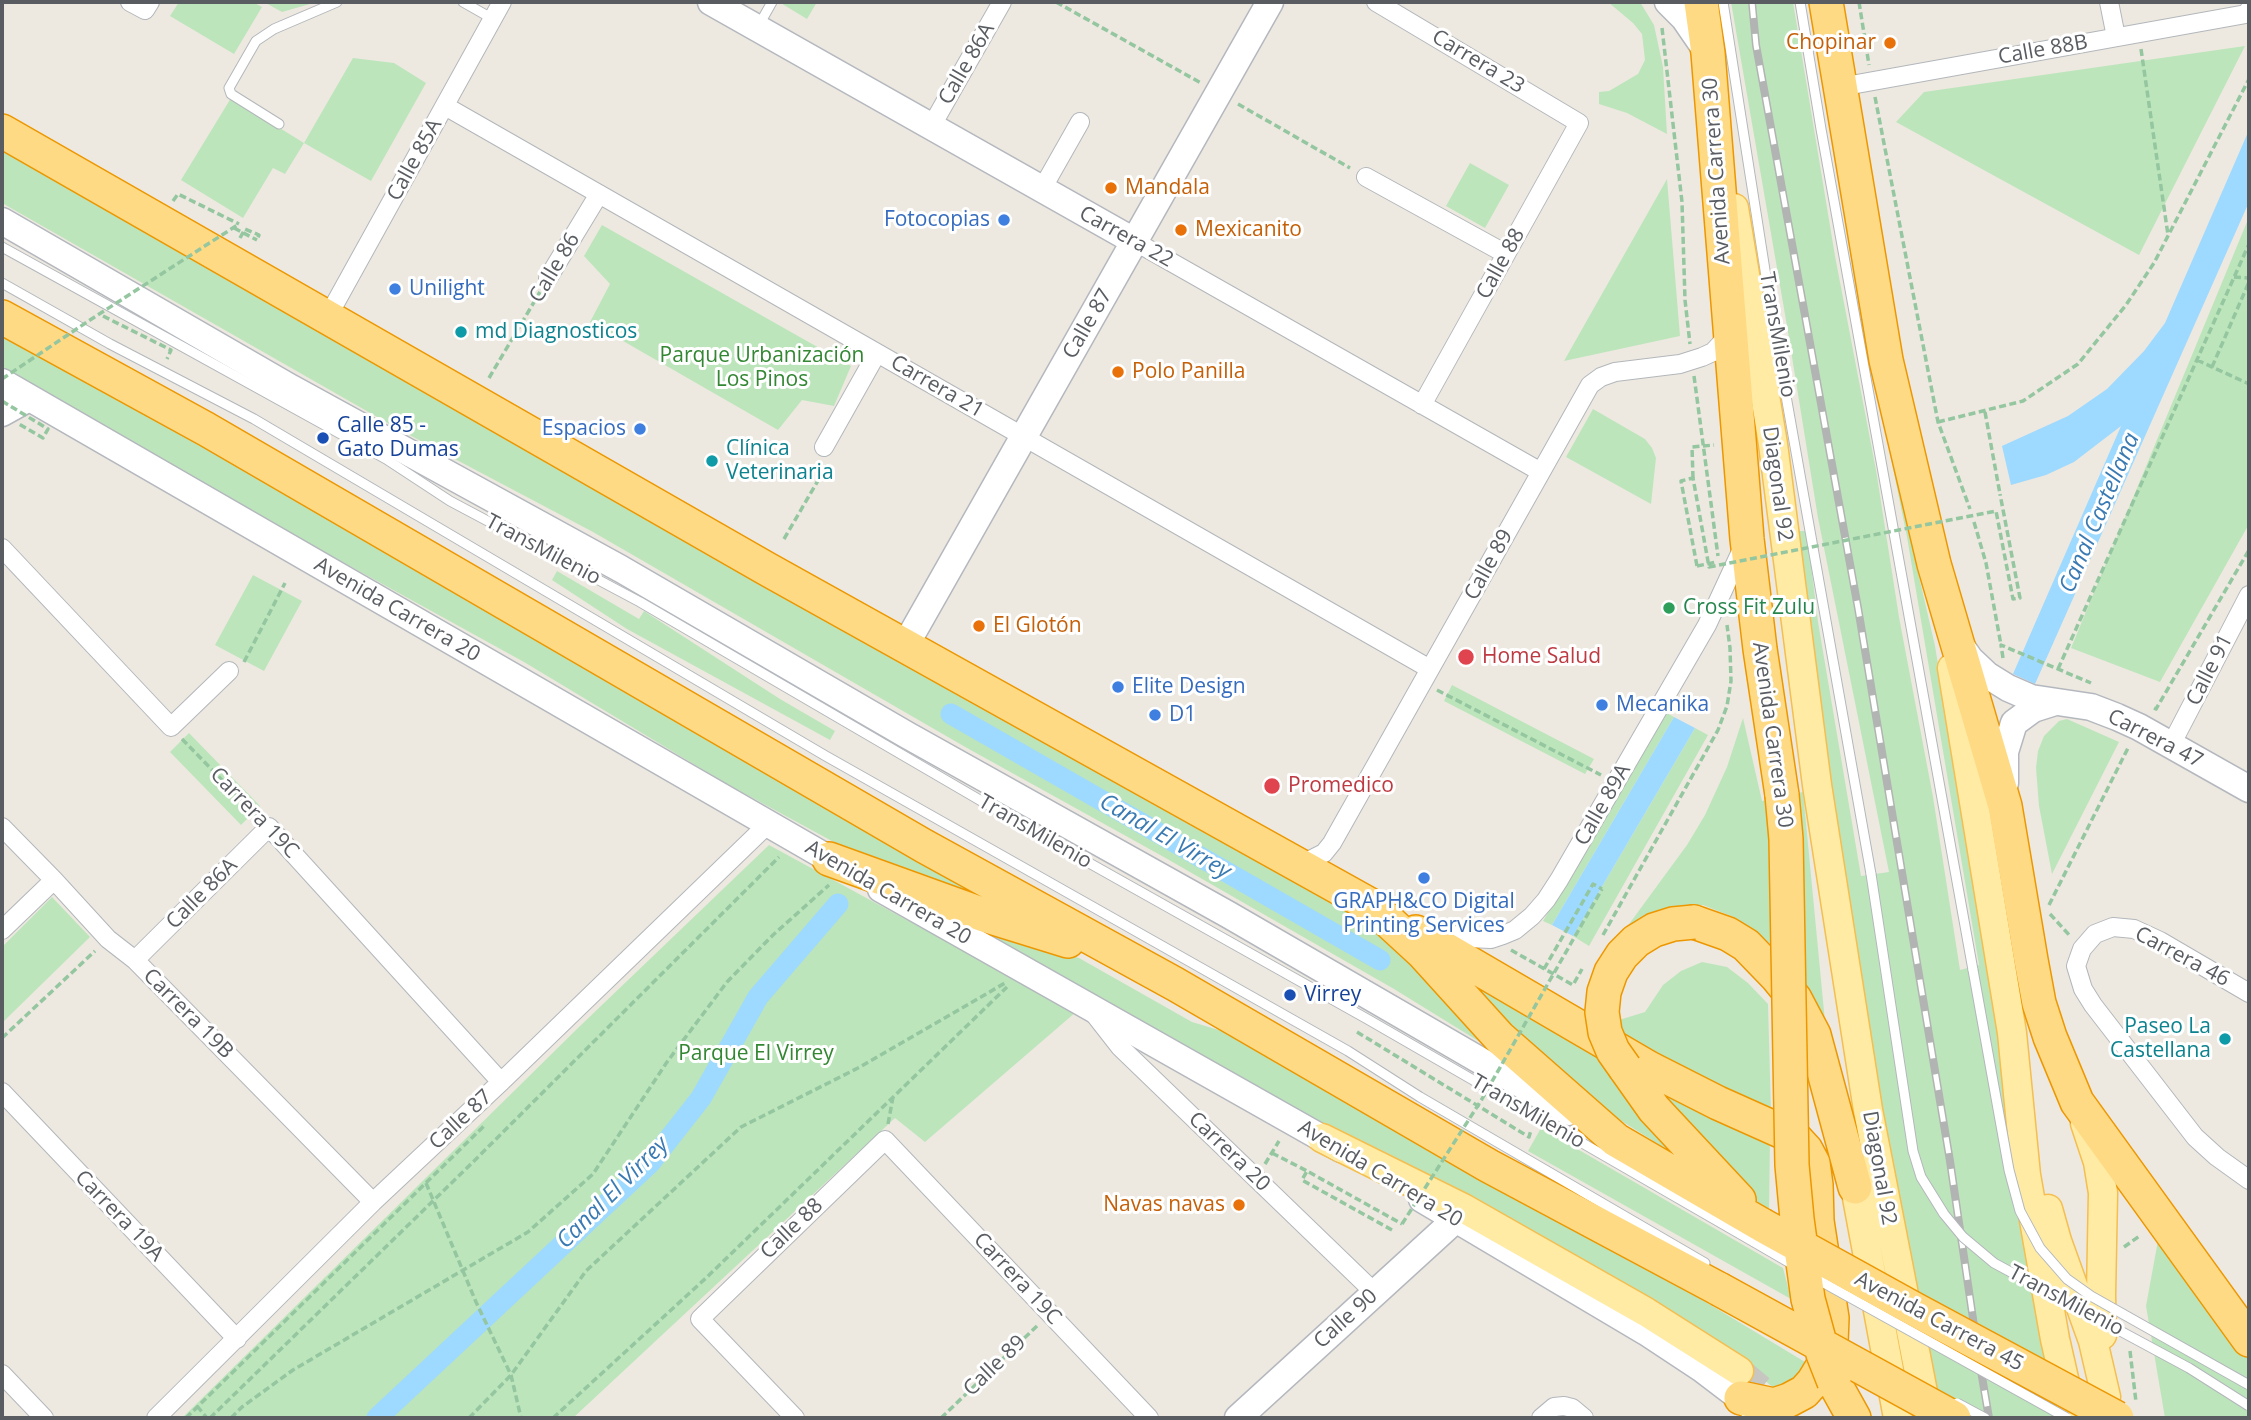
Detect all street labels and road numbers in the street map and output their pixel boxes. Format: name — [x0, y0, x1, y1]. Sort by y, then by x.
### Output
street label: Calle 86A — [934, 19, 1000, 109]
street label: Carrera 23 — [1427, 25, 1529, 99]
street label: Calle 88B — [1996, 30, 2090, 70]
street label: Avenida Carrera 30 — [1698, 77, 1736, 265]
street label: Calle 85A — [382, 115, 448, 205]
street label: Carrera 22 — [1075, 201, 1177, 273]
street label: Calle 88 — [1471, 224, 1531, 304]
street label: Calle 86 — [524, 229, 586, 307]
street label: TransMilenio — [1754, 270, 1800, 400]
street label: Calle 87 — [1058, 284, 1118, 364]
street label: Carrera 21 — [886, 350, 988, 424]
street label: Diagonal 92 — [1756, 425, 1798, 543]
street label: TransMilenio — [481, 509, 605, 591]
street label: Calle 89 — [1459, 525, 1519, 605]
street label: Avenida Carrera 20 — [310, 552, 484, 668]
street label: Calle 91 — [2181, 630, 2239, 710]
street label: Avenida Carrera 30 — [1746, 641, 1798, 829]
street label: Carrera 47 — [2103, 704, 2207, 774]
street label: Calle 89A — [1570, 760, 1636, 850]
street label: Carrera 19C — [204, 762, 304, 864]
street label: TransMilenio — [974, 789, 1096, 875]
street label: Avenida Carrera 20 — [801, 835, 975, 951]
street label: Calle 86A — [161, 853, 243, 935]
street label: Carrera 46 — [2130, 922, 2234, 992]
street label: Carrera 19B — [138, 964, 238, 1064]
street label: TransMilenio — [1467, 1069, 1589, 1155]
street label: Calle 87 — [424, 1085, 498, 1155]
street label: Carrera 20 — [1183, 1107, 1275, 1197]
street label: Diagonal 92 — [1857, 1109, 1901, 1227]
street label: Avenida Carrera 20 — [1293, 1115, 1467, 1233]
street label: Carrera 19A — [69, 1165, 169, 1267]
street label: Calle 88 — [756, 1193, 828, 1265]
street label: Carrera 19C — [968, 1228, 1066, 1330]
street label: TransMilenio — [2004, 1260, 2128, 1342]
street label: Avenida Carrera 45 — [1850, 1267, 2028, 1377]
street label: Calle 90 — [1309, 1284, 1383, 1354]
street label: Calle 89 — [959, 1330, 1031, 1402]

